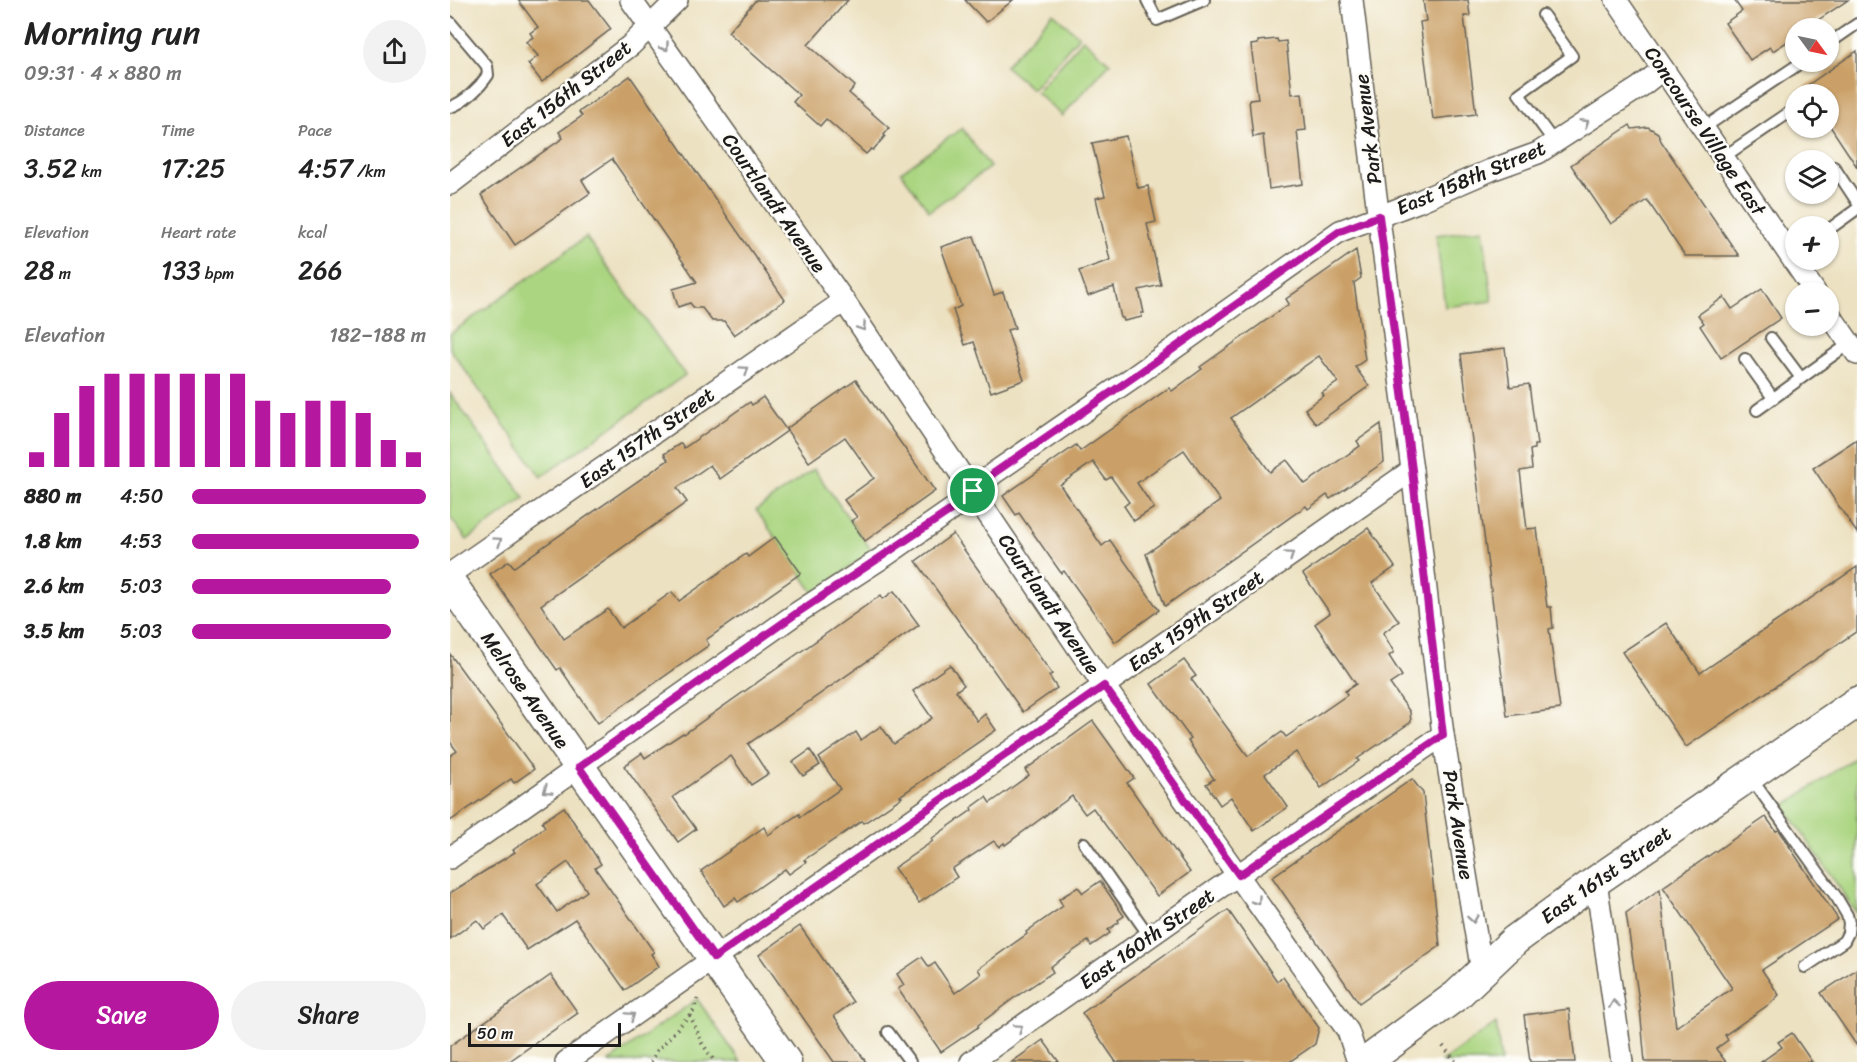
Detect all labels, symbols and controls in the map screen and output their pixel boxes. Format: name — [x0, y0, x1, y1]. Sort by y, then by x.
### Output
text: Morning run — [24, 4, 200, 62]
north arrow — [1785, 18, 1839, 72]
map controls — [1785, 18, 1839, 336]
button: share — [363, 20, 426, 83]
street label: East 156th Street — [493, 31, 640, 157]
street label: Concourse Village East — [1635, 39, 1776, 224]
one-way arrow — [658, 41, 669, 52]
text: 09:31 · 4 × 880 m — [24, 56, 182, 91]
street label: Park Avenue — [1344, 72, 1392, 186]
button: locate — [1785, 84, 1839, 138]
text: Distance — [24, 116, 85, 145]
text: Time — [161, 116, 195, 145]
text: Pace — [298, 116, 332, 145]
one-way arrow — [1578, 119, 1589, 130]
street label: Courtlandt Avenue — [712, 126, 836, 281]
street label: East 158th Street — [1391, 131, 1552, 225]
text: 3.52 — [24, 145, 77, 191]
text: 17:25 — [161, 145, 226, 191]
text: 4:57 — [298, 145, 353, 191]
button: layers — [1785, 150, 1839, 204]
text: km — [77, 157, 102, 186]
text: /km — [353, 157, 386, 186]
button: + — [1785, 216, 1839, 270]
text: Elevation — [24, 218, 89, 247]
text: Heart rate — [161, 218, 236, 247]
text: kcal — [298, 218, 327, 247]
text: 28 — [24, 247, 55, 293]
text: 133 — [161, 247, 201, 293]
text: 266 — [298, 247, 343, 293]
text: m — [55, 259, 71, 288]
text: bpm — [201, 259, 234, 288]
button: − — [1785, 282, 1839, 336]
text: Elevation — [24, 318, 105, 353]
text: 182–188 m — [329, 318, 426, 353]
one-way arrow — [854, 321, 865, 332]
one-way arrow — [738, 366, 749, 377]
street label: East 157th Street — [572, 378, 722, 498]
pin — [947, 465, 998, 516]
icon: arrive — [956, 474, 989, 507]
text: 880 m — [24, 479, 81, 514]
text: 4:50 — [120, 479, 163, 514]
text: 1.8 km — [24, 524, 82, 559]
text: 4:53 — [120, 524, 162, 559]
street label: Courtlandt Avenue — [989, 526, 1110, 682]
one-way arrow — [492, 537, 503, 548]
one-way arrow — [1283, 551, 1294, 562]
street label: East 159th Street — [1120, 561, 1272, 681]
text: 2.6 km — [24, 569, 84, 604]
text: 5:03 — [120, 569, 162, 604]
text: 3.5 km — [24, 614, 84, 649]
text: 5:03 — [120, 614, 162, 649]
street label: Melrose Avenue — [471, 624, 579, 757]
street label: Park Avenue — [1432, 768, 1484, 882]
one-way arrow — [543, 783, 554, 794]
street label: East 161st Street — [1533, 816, 1679, 933]
street label: East 160th Street — [1072, 879, 1223, 999]
one-way arrow — [1250, 895, 1261, 906]
one-way arrow — [1466, 915, 1478, 924]
button: Save — [24, 981, 219, 1050]
button: Share — [231, 981, 426, 1050]
one-way arrow — [1608, 999, 1621, 1009]
one-way arrow — [625, 1012, 636, 1023]
text: 50 m — [477, 1019, 513, 1048]
scale bar — [468, 1020, 621, 1048]
one-way arrow — [1012, 1024, 1023, 1035]

